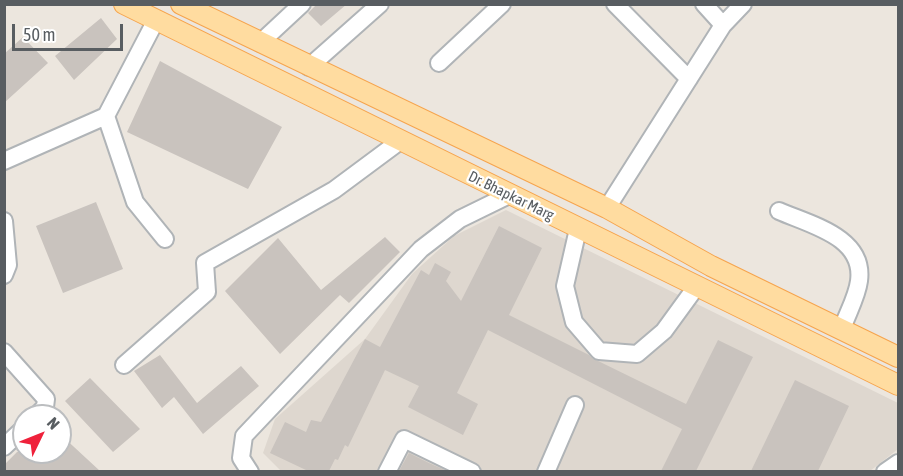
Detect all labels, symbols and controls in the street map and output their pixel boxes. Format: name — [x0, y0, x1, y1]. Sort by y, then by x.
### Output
scale bar — [15, 12, 126, 50]
text: 50 m — [23, 24, 55, 45]
street label: Dr. Bhapkar Marg — [465, 168, 557, 224]
north arrow — [12, 404, 72, 464]
text: N — [44, 413, 64, 433]

